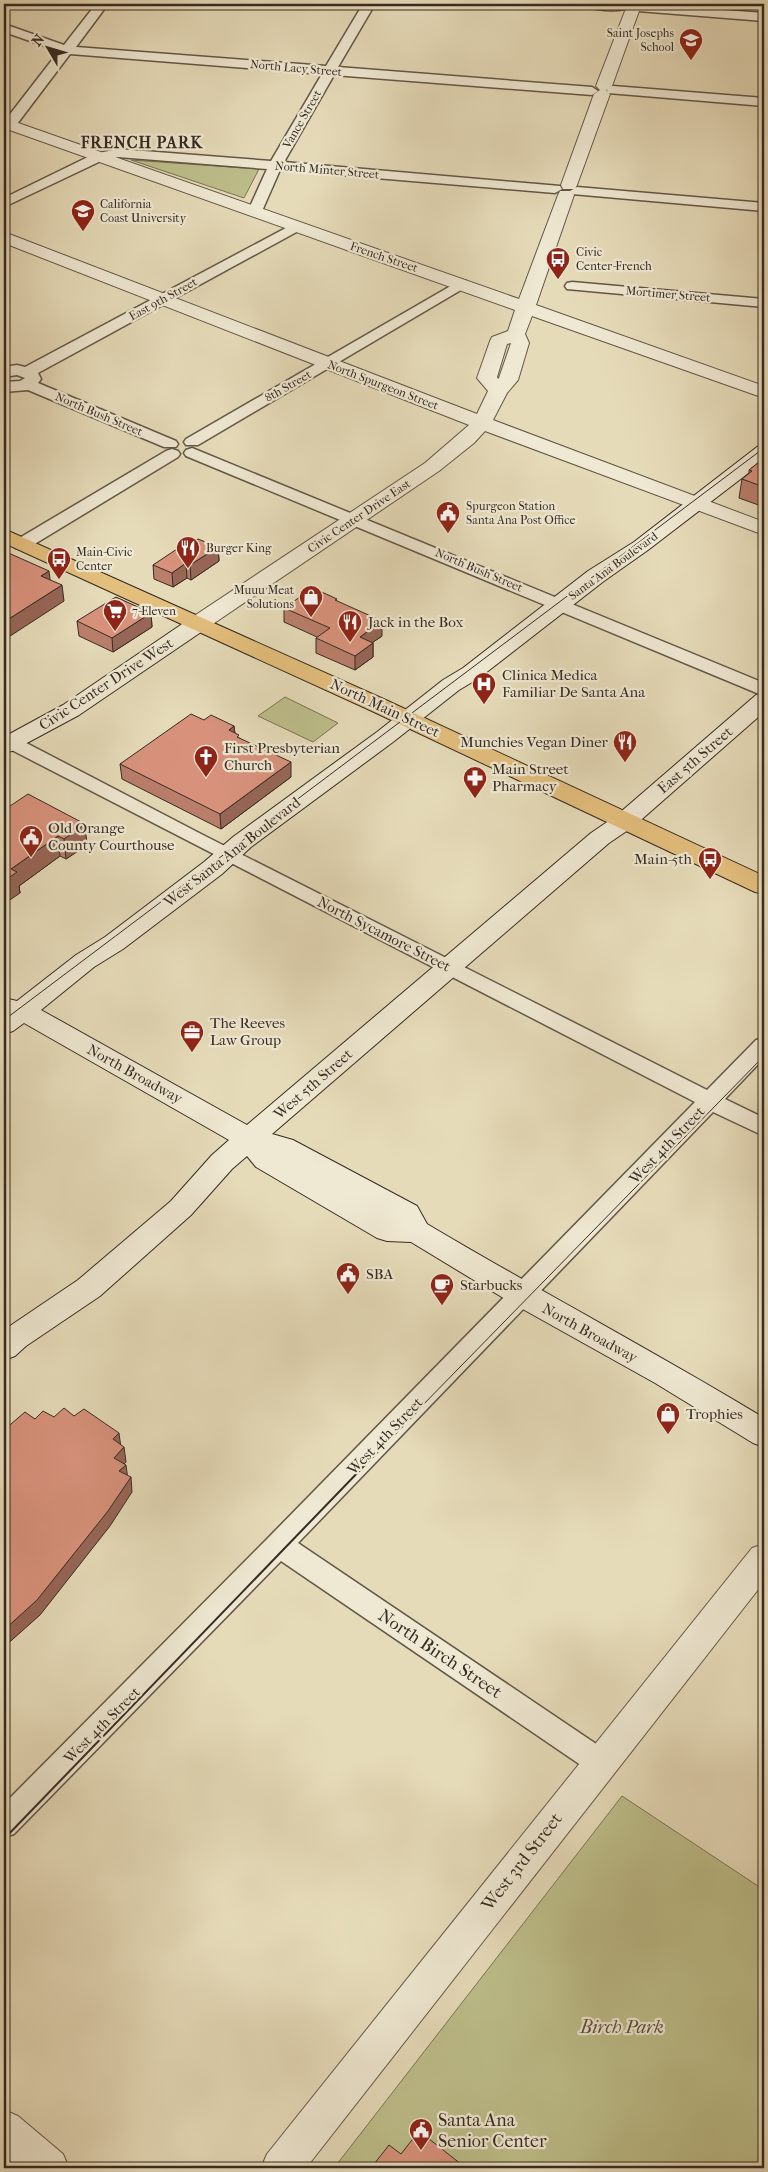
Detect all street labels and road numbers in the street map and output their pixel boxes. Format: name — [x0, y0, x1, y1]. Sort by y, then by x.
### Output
street label: North Lacy Street — [249, 57, 343, 79]
street label: Vance Street — [279, 87, 325, 152]
street label: North Minter Street — [274, 158, 380, 182]
street label: French Street — [348, 239, 420, 275]
street label: East 9th Street — [126, 274, 200, 323]
street label: Mortimer Street — [625, 283, 712, 305]
street label: North Spurgeon Street — [326, 357, 441, 413]
street label: 8th Street — [262, 367, 314, 405]
street label: North Bush Street — [53, 389, 145, 439]
street label: Civic Center Drive East — [305, 476, 414, 556]
street label: Santa Ana Boulevard — [566, 529, 661, 603]
street label: North Bush Street — [433, 545, 525, 595]
street label: Civic Center Drive West — [36, 634, 177, 734]
street label: North Main Street — [327, 675, 443, 742]
street label: East 5th Street — [654, 722, 737, 797]
street label: West Santa Ana Boulevard — [159, 793, 305, 912]
street label: North Sycamore Street — [314, 893, 454, 976]
street label: North Broadway — [84, 1040, 187, 1108]
street label: West 5th Street — [269, 1045, 356, 1124]
street label: West 4th Street — [625, 1102, 709, 1188]
street label: North Broadway — [539, 1299, 642, 1367]
street label: West 4th Street — [343, 1393, 427, 1479]
street label: North Birch Street — [374, 1605, 506, 1703]
street label: West 4th Street — [59, 1683, 144, 1768]
street label: West 3rd Street — [477, 1808, 567, 1916]

